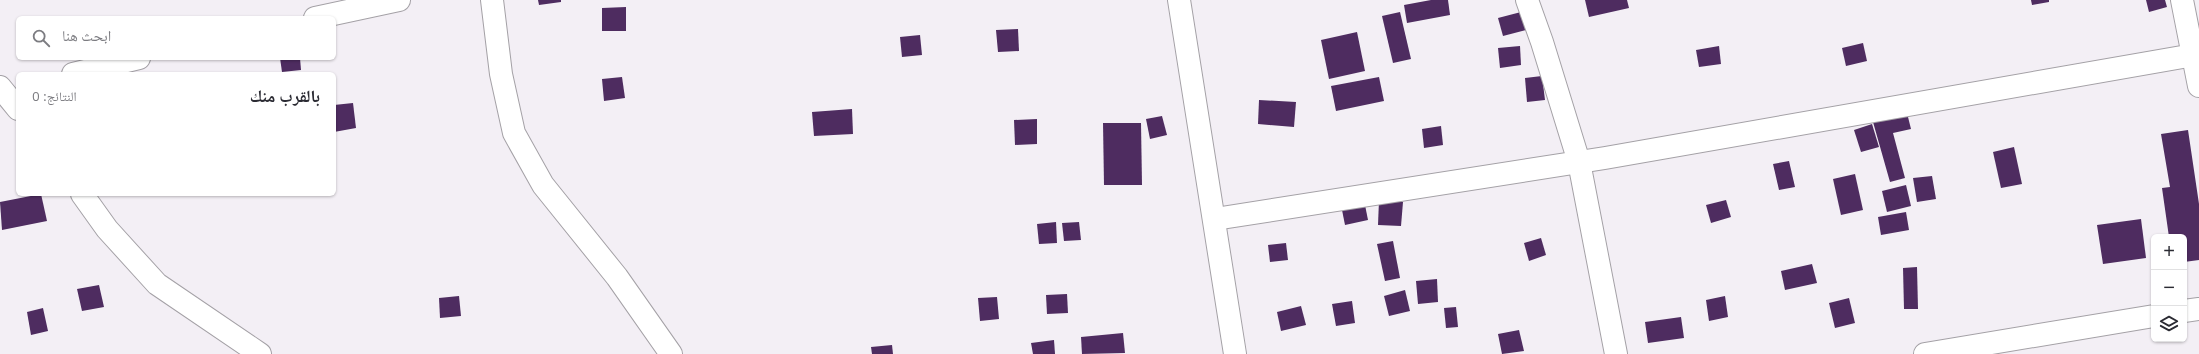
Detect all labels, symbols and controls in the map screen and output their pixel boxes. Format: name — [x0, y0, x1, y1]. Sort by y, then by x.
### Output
search box — [16, 16, 336, 60]
text: ابحث هنا — [62, 26, 111, 45]
icon: search — [30, 27, 52, 49]
text: بالقرب منك — [250, 85, 320, 107]
text: النتائج: 0 — [32, 88, 77, 105]
map controls — [2151, 234, 2187, 342]
button: + — [2151, 234, 2187, 270]
button: − — [2151, 270, 2187, 306]
button: layers — [2151, 306, 2187, 342]

